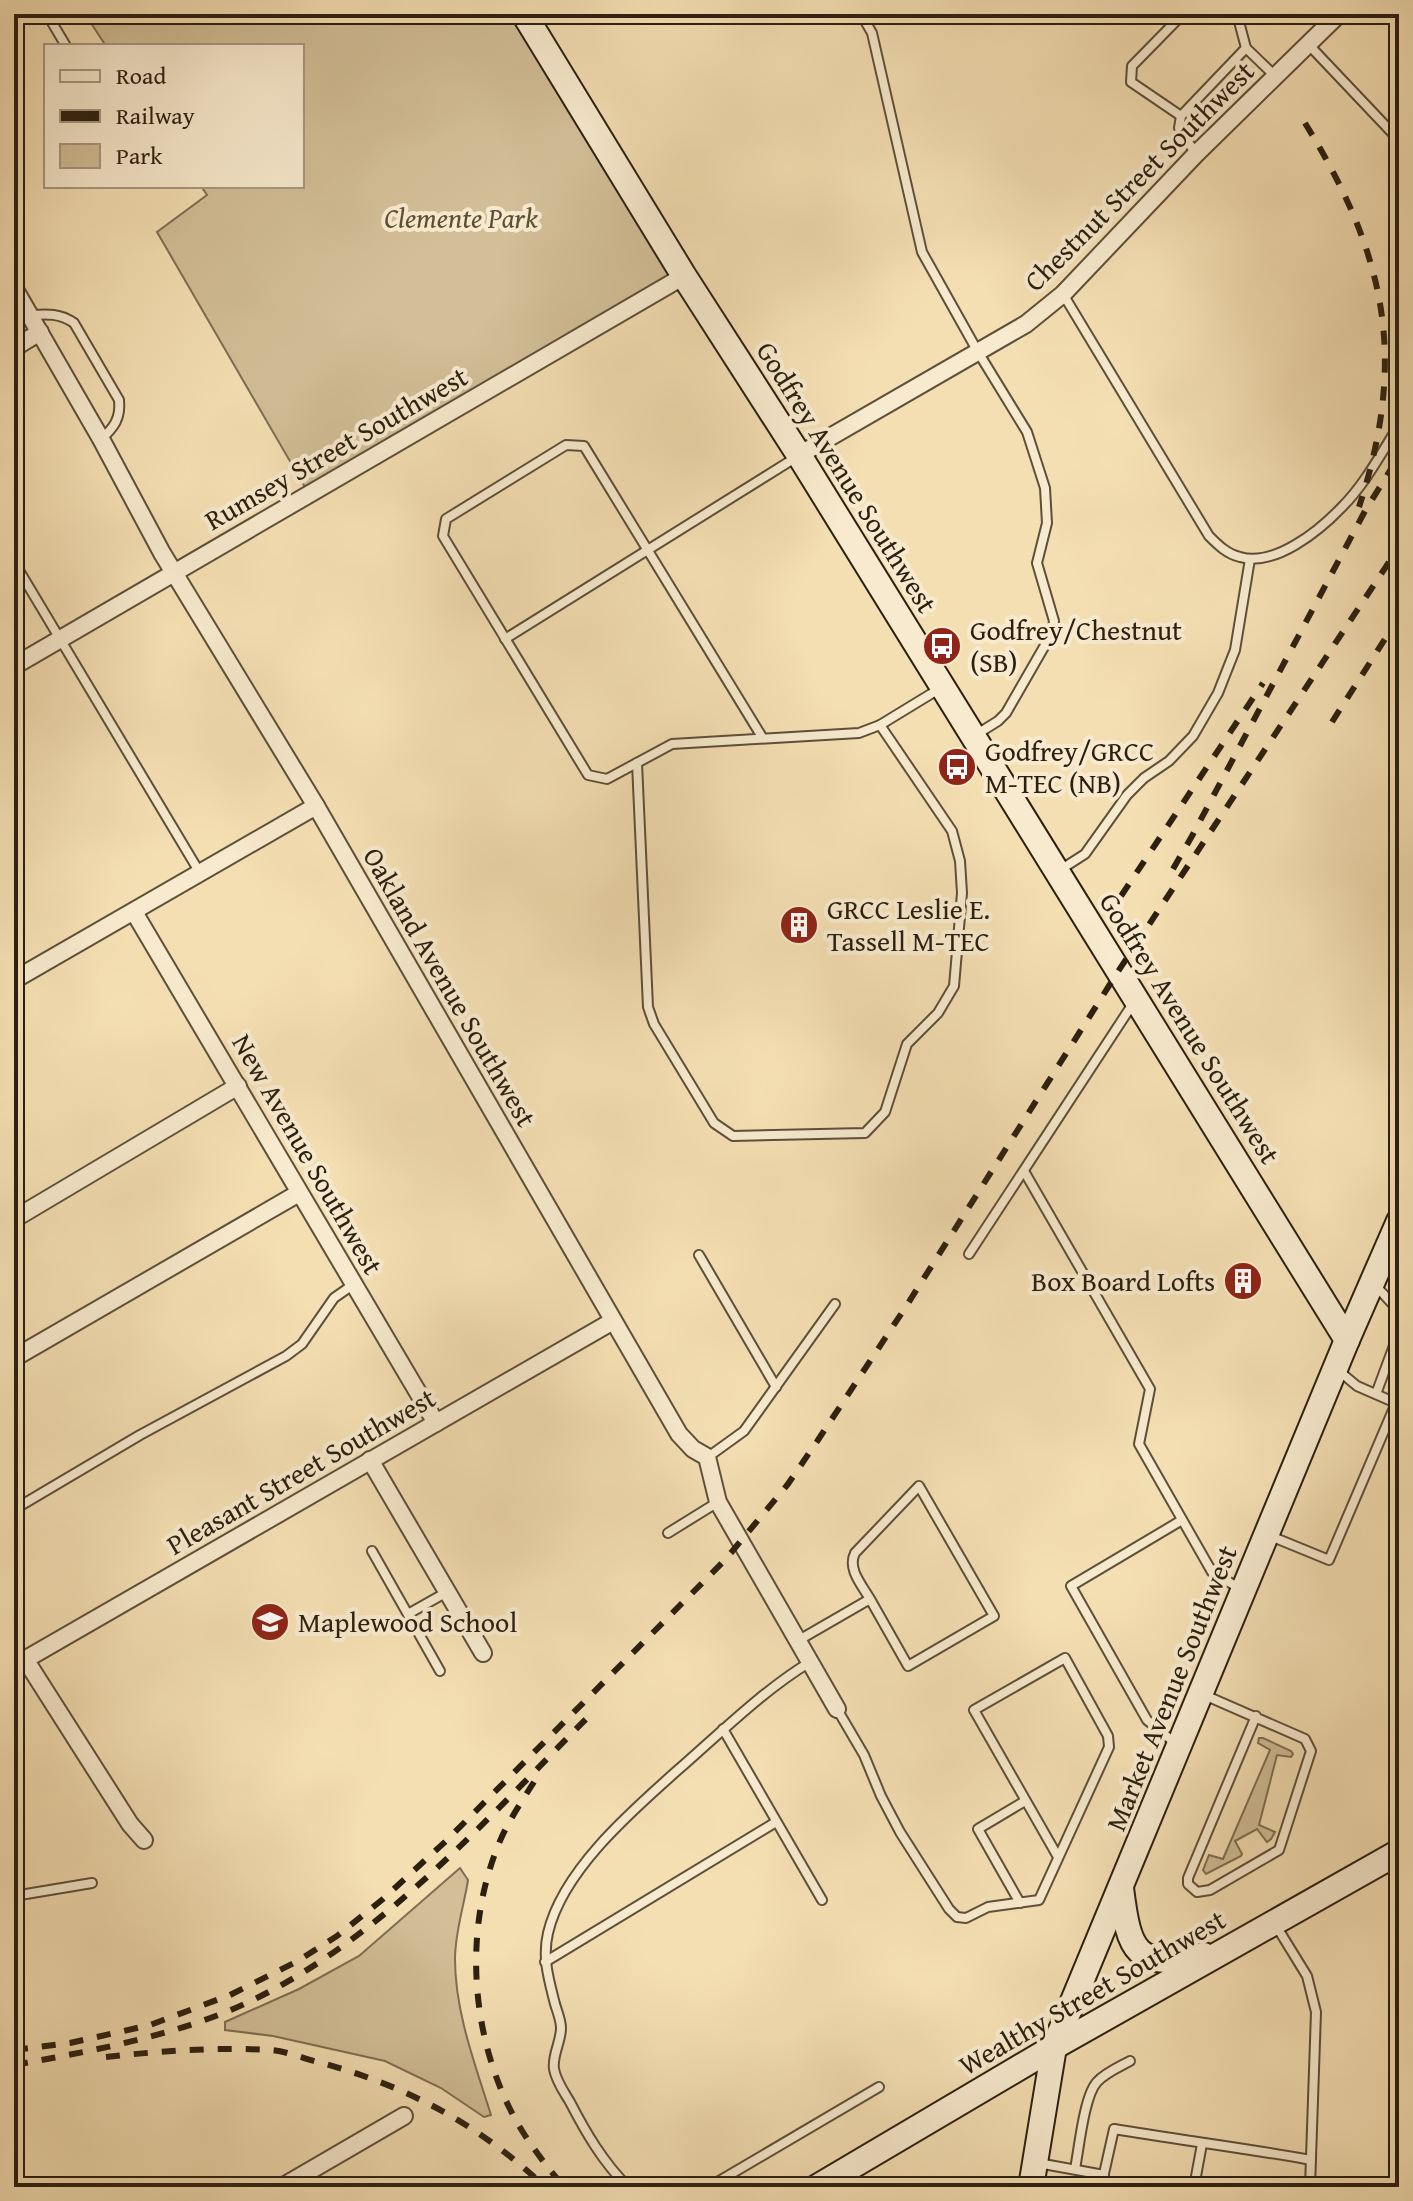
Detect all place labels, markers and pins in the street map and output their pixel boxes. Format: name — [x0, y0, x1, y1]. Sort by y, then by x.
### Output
place label: Godfrey/Chestnut (SB) — [970, 609, 1182, 682]
bus stop icon: Godfrey/Chestnut (SB) — [921, 625, 963, 667]
place label: Godfrey/GRCC M-TEC (NB) — [985, 730, 1154, 803]
bus stop icon: Godfrey/GRCC M-TEC (NB) — [936, 746, 978, 788]
place label: GRCC Leslie E. Tassell M-TEC — [827, 888, 990, 961]
building icon: GRCC Leslie E. Tassell M-TEC — [778, 904, 820, 946]
place label: Box Board Lofts — [1031, 1260, 1215, 1301]
building icon: Box Board Lofts — [1222, 1260, 1264, 1302]
school or university icon: Maplewood School — [249, 1601, 291, 1643]
place label: Maplewood School — [298, 1601, 517, 1642]

